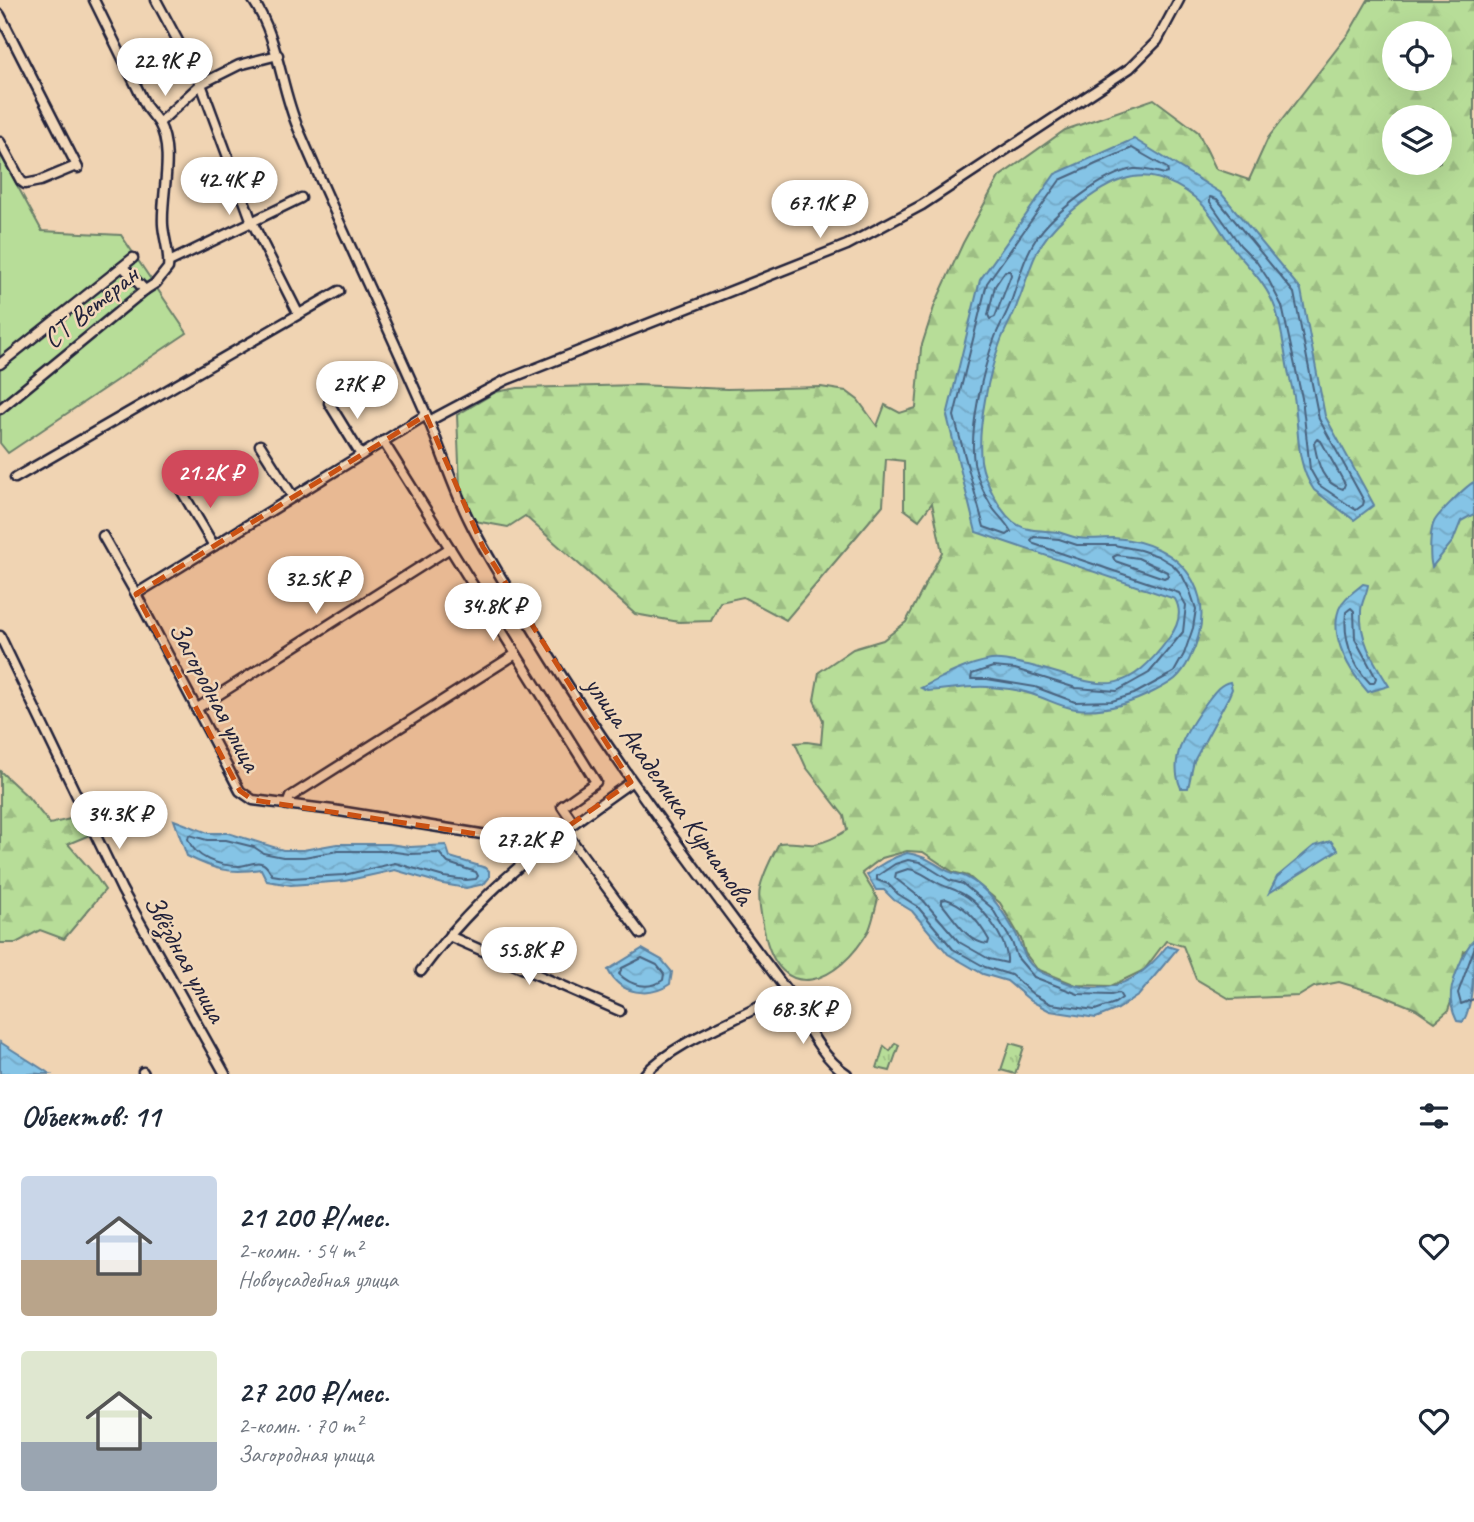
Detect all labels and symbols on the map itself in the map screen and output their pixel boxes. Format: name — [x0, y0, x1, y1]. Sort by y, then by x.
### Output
pin: 22.9K ₽ — [100, 38, 230, 98]
pin: 42.4K ₽ — [164, 158, 294, 217]
pin: 67.1K ₽ — [755, 180, 885, 240]
street label: СТ Ветеран — [35, 256, 147, 356]
pin: 27K ₽ — [308, 362, 406, 421]
pin: 21.2K ₽ — [145, 450, 275, 510]
pin: 32.5K ₽ — [251, 556, 381, 616]
pin: 34.8K ₽ — [428, 584, 558, 643]
street label: Загородная улица — [161, 615, 271, 779]
street label: улица Академика Курчатова — [576, 667, 763, 913]
pin: 34.3K ₽ — [54, 792, 184, 851]
pin: 27.2K ₽ — [463, 818, 593, 877]
street label: Звёздная улица — [135, 888, 236, 1030]
pin: 55.8K ₽ — [464, 928, 594, 987]
pin: 68.3K ₽ — [738, 986, 868, 1046]

